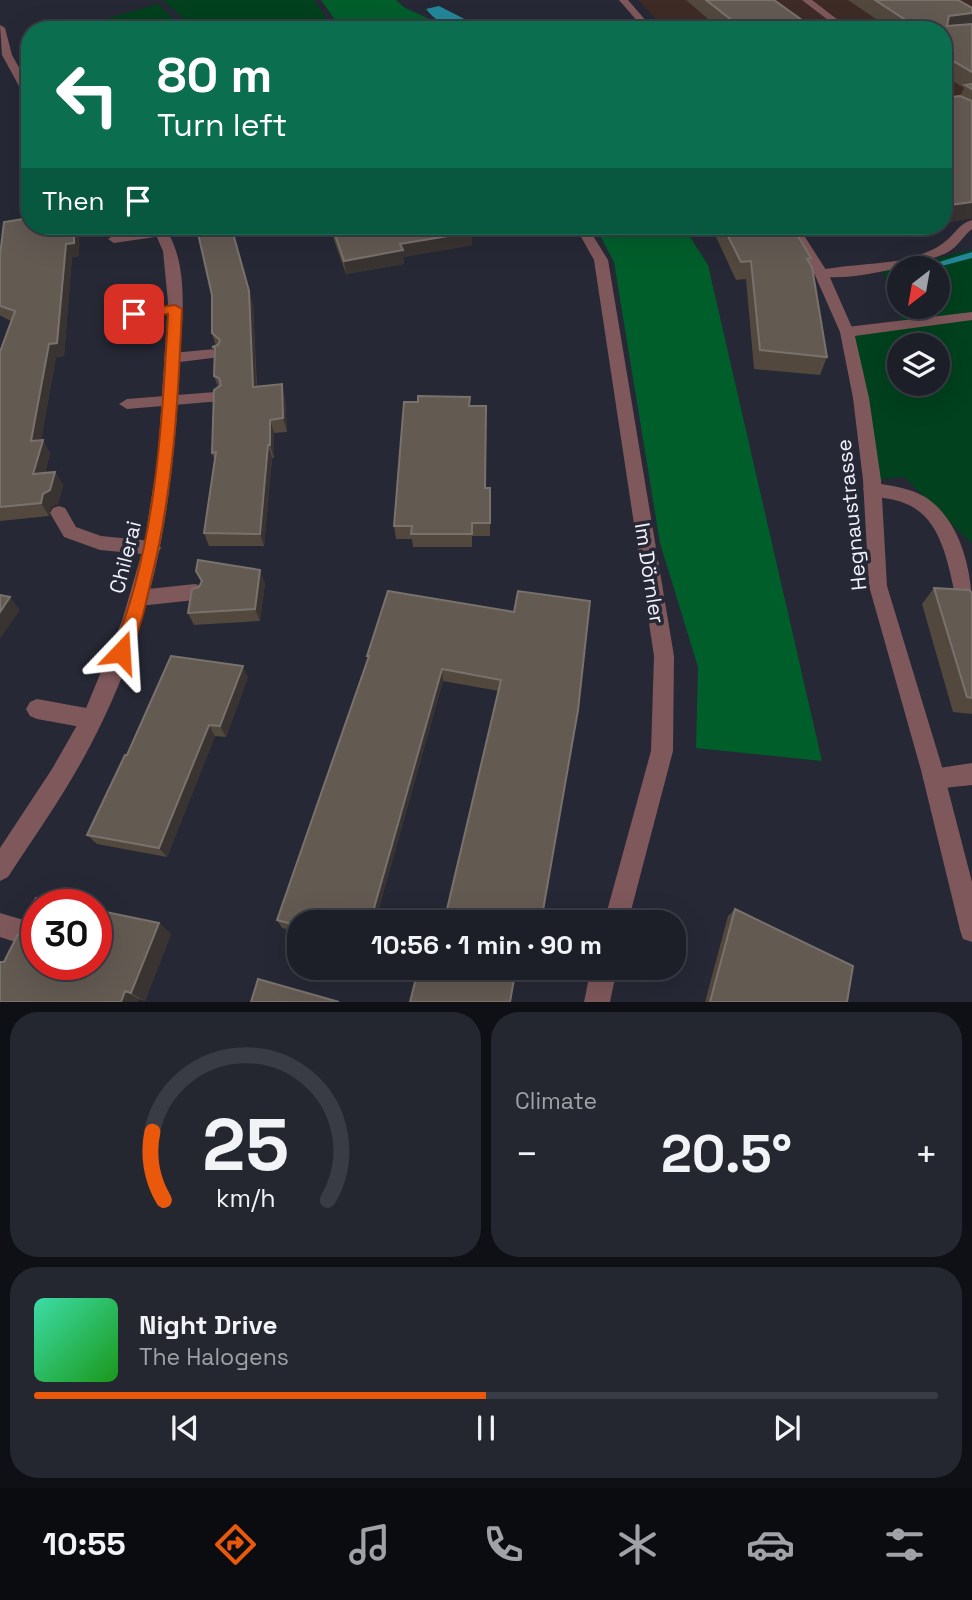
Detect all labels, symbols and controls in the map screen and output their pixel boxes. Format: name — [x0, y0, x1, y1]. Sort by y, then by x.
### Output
text: 80 m — [157, 44, 272, 106]
icon: left — [42, 49, 133, 140]
text: Turn left — [157, 105, 287, 145]
icon: arrive — [119, 182, 157, 220]
text: Then — [42, 184, 105, 218]
north arrow — [887, 256, 950, 318]
map controls — [887, 256, 950, 396]
pin — [104, 284, 164, 344]
icon: arrive — [115, 295, 153, 333]
button: layers — [887, 333, 950, 396]
street label: Hegnaustrasse — [830, 438, 872, 592]
street label: Chilerai — [103, 518, 147, 596]
street label: Im Dörnler — [629, 521, 671, 625]
position arrow — [84, 615, 158, 689]
speed limit sign: 30 — [21, 889, 112, 980]
text: 10:56 · 1 min · 90 m — [371, 928, 602, 962]
text: Climate — [515, 1086, 597, 1116]
text: 25 — [202, 1099, 289, 1192]
text: 20.5° — [661, 1121, 792, 1187]
text: − — [515, 1130, 539, 1178]
text: + — [914, 1130, 938, 1178]
text: km/h — [216, 1182, 275, 1214]
text: Night Drive — [139, 1308, 277, 1342]
text: The Halogens — [139, 1342, 289, 1372]
icon: previous — [166, 1409, 204, 1447]
icon: pause — [467, 1409, 505, 1447]
icon: next — [768, 1409, 806, 1447]
icon: directions — [211, 1520, 260, 1569]
icon: music — [345, 1520, 394, 1569]
icon: phone — [479, 1520, 528, 1569]
icon: climate — [613, 1520, 662, 1569]
icon: car — [746, 1520, 795, 1569]
icon: filters — [880, 1520, 929, 1569]
text: 10:55 — [42, 1524, 126, 1564]

